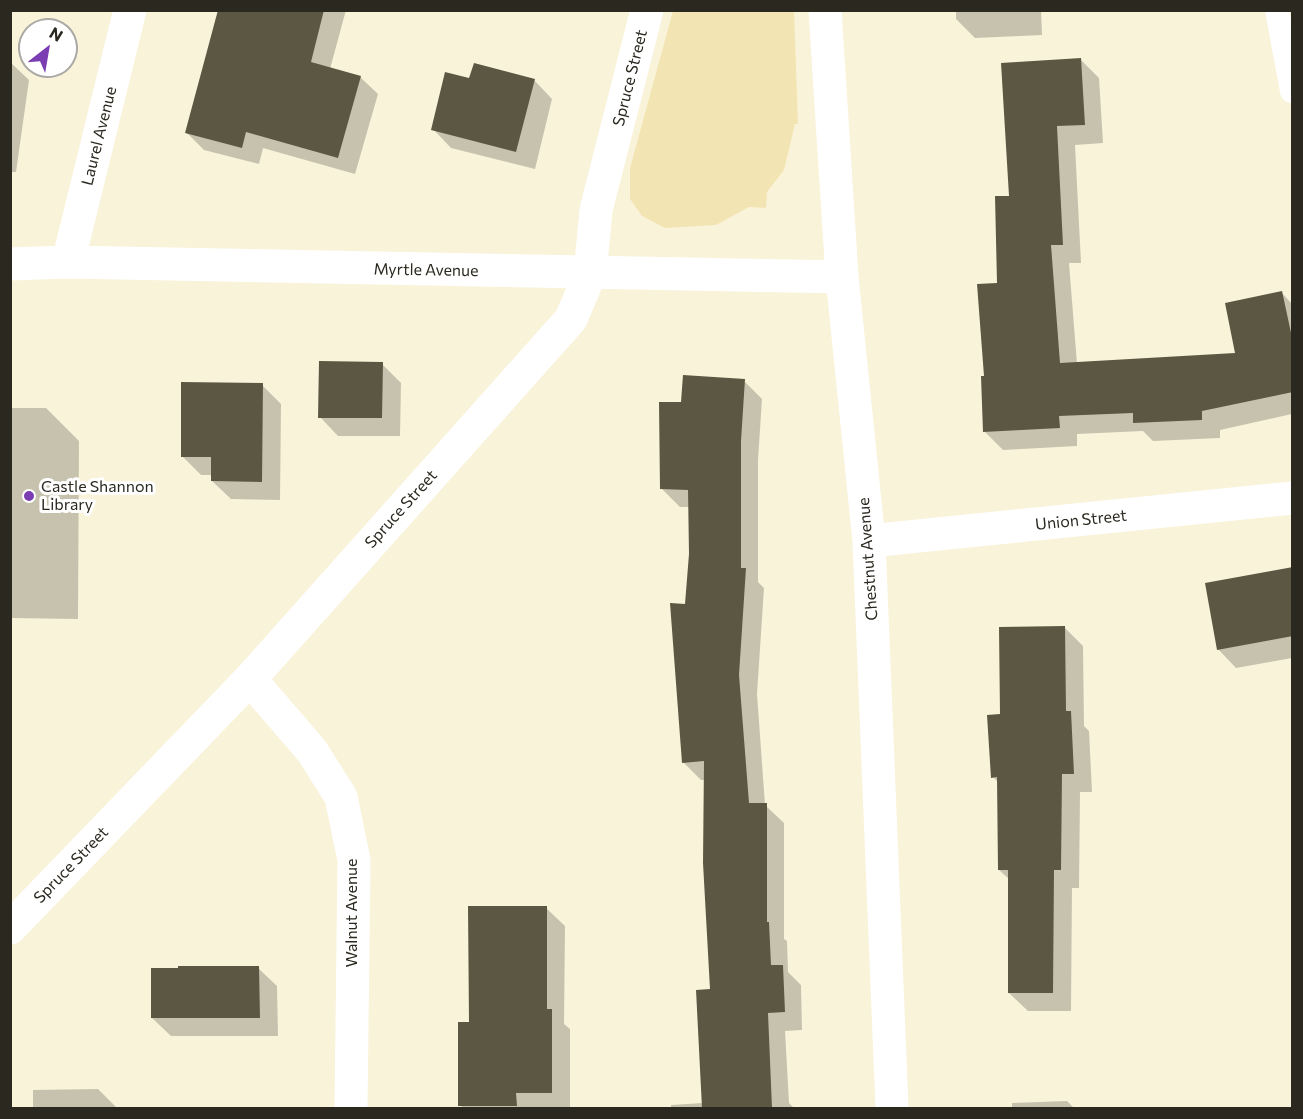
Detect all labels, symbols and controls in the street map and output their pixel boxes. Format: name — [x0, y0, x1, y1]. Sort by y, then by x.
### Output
north arrow — [18, 18, 78, 78]
text: N — [46, 23, 67, 45]
street label: Spruce Street — [609, 28, 651, 128]
street label: Laurel Avenue — [77, 84, 121, 188]
street label: Myrtle Avenue — [373, 259, 479, 281]
street label: Spruce Street — [361, 466, 441, 552]
place label: Castle Shannon Library — [41, 477, 154, 515]
marker: Castle Shannon Library — [22, 489, 36, 503]
street label: Chestnut Avenue — [854, 497, 882, 621]
street label: Union Street — [1034, 506, 1128, 534]
street label: Spruce Street — [30, 823, 112, 907]
street label: Walnut Avenue — [342, 859, 362, 967]

